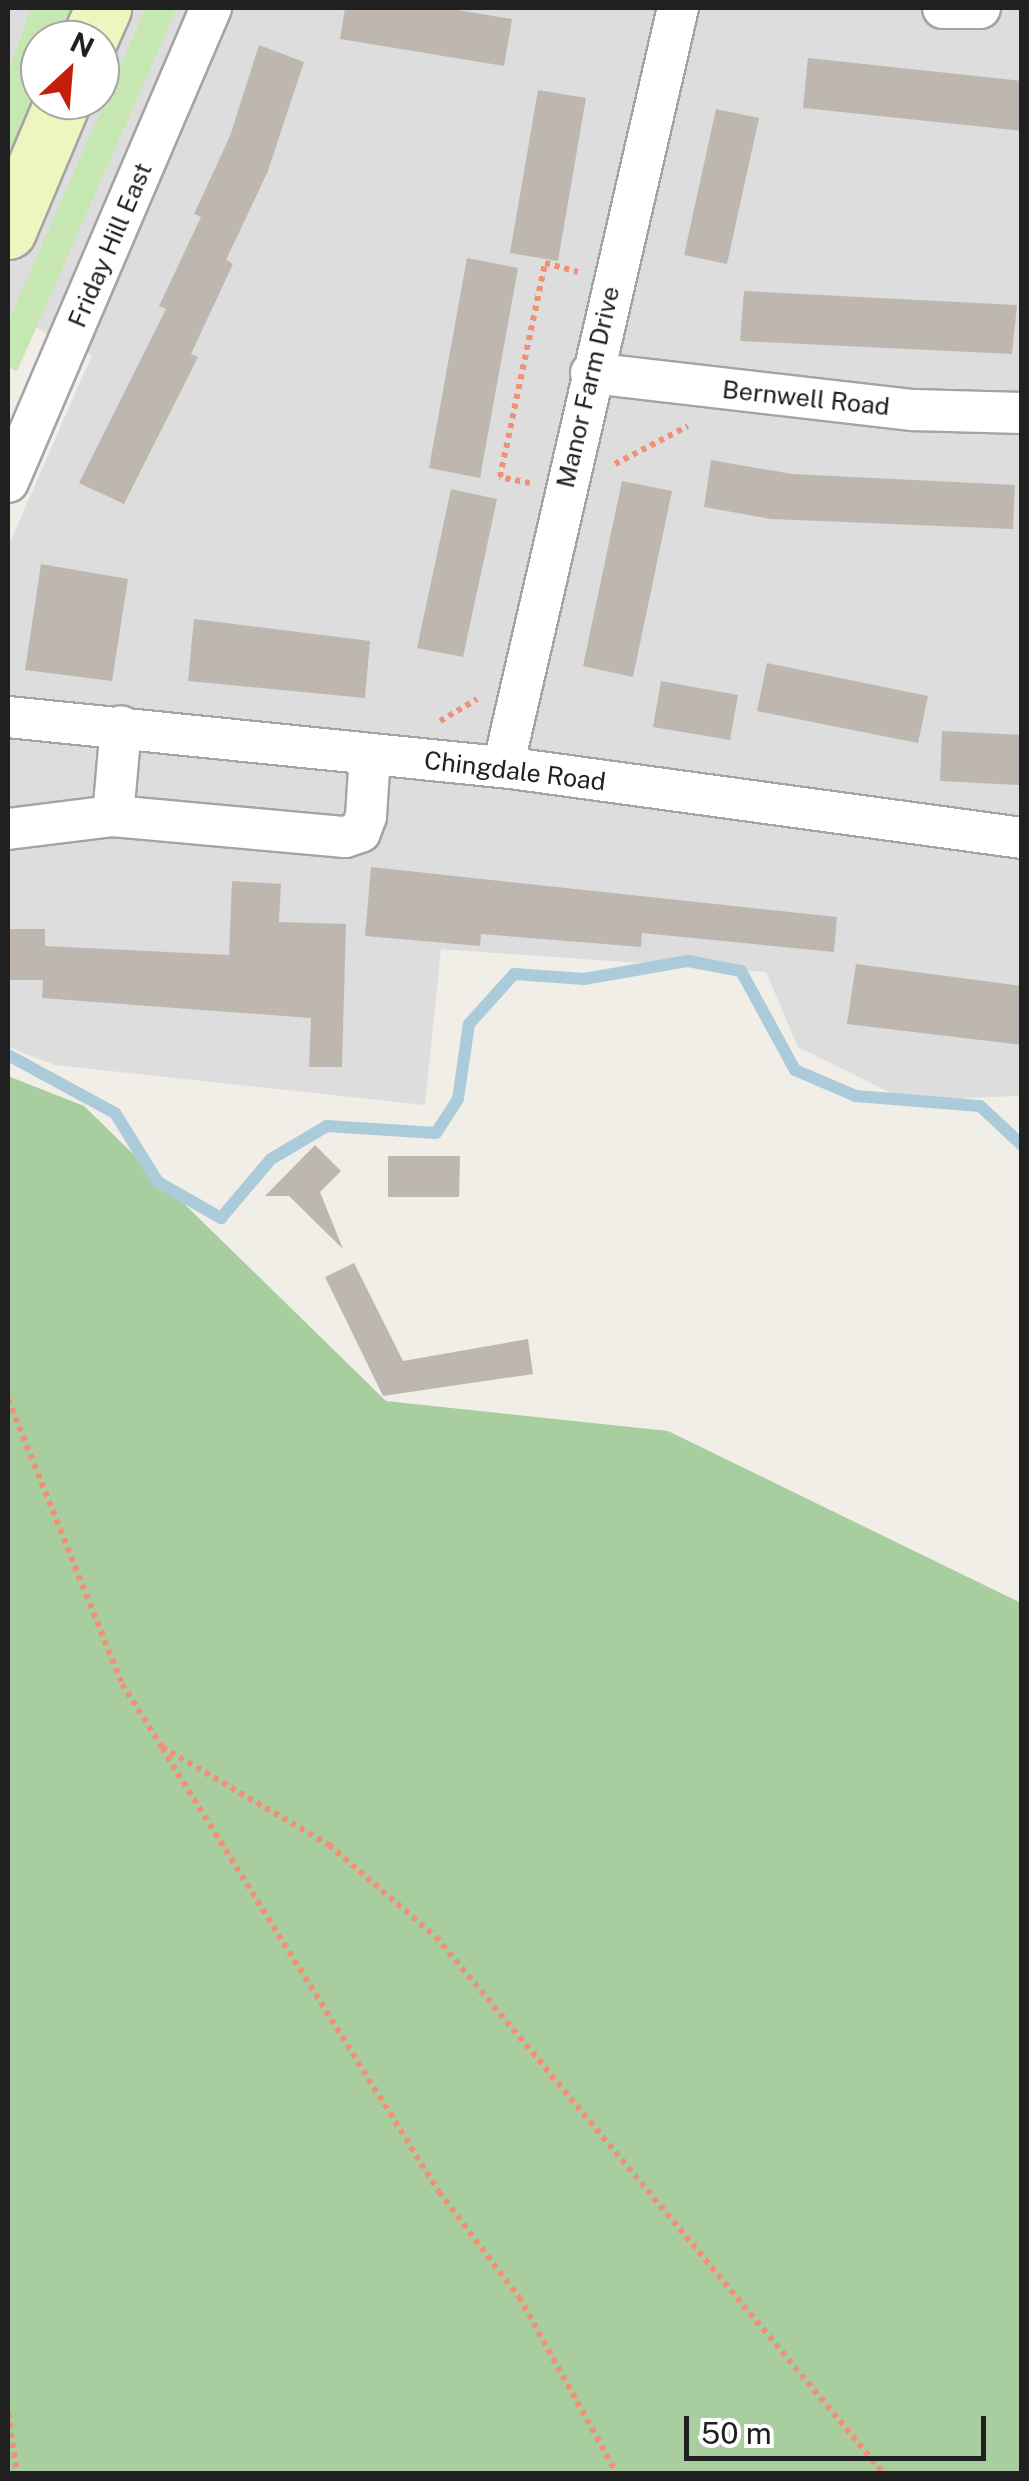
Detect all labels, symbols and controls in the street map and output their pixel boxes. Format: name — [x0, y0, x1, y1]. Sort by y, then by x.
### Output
north arrow — [20, 20, 120, 120]
text: N — [65, 25, 100, 64]
street label: Friday Hill East — [62, 158, 158, 332]
street label: Manor Farm Drive — [550, 283, 626, 491]
street label: Bernwell Road — [721, 374, 891, 422]
street label: Chingdale Road — [423, 745, 607, 797]
scale bar — [689, 2396, 992, 2458]
text: 50 m — [701, 2415, 772, 2451]

